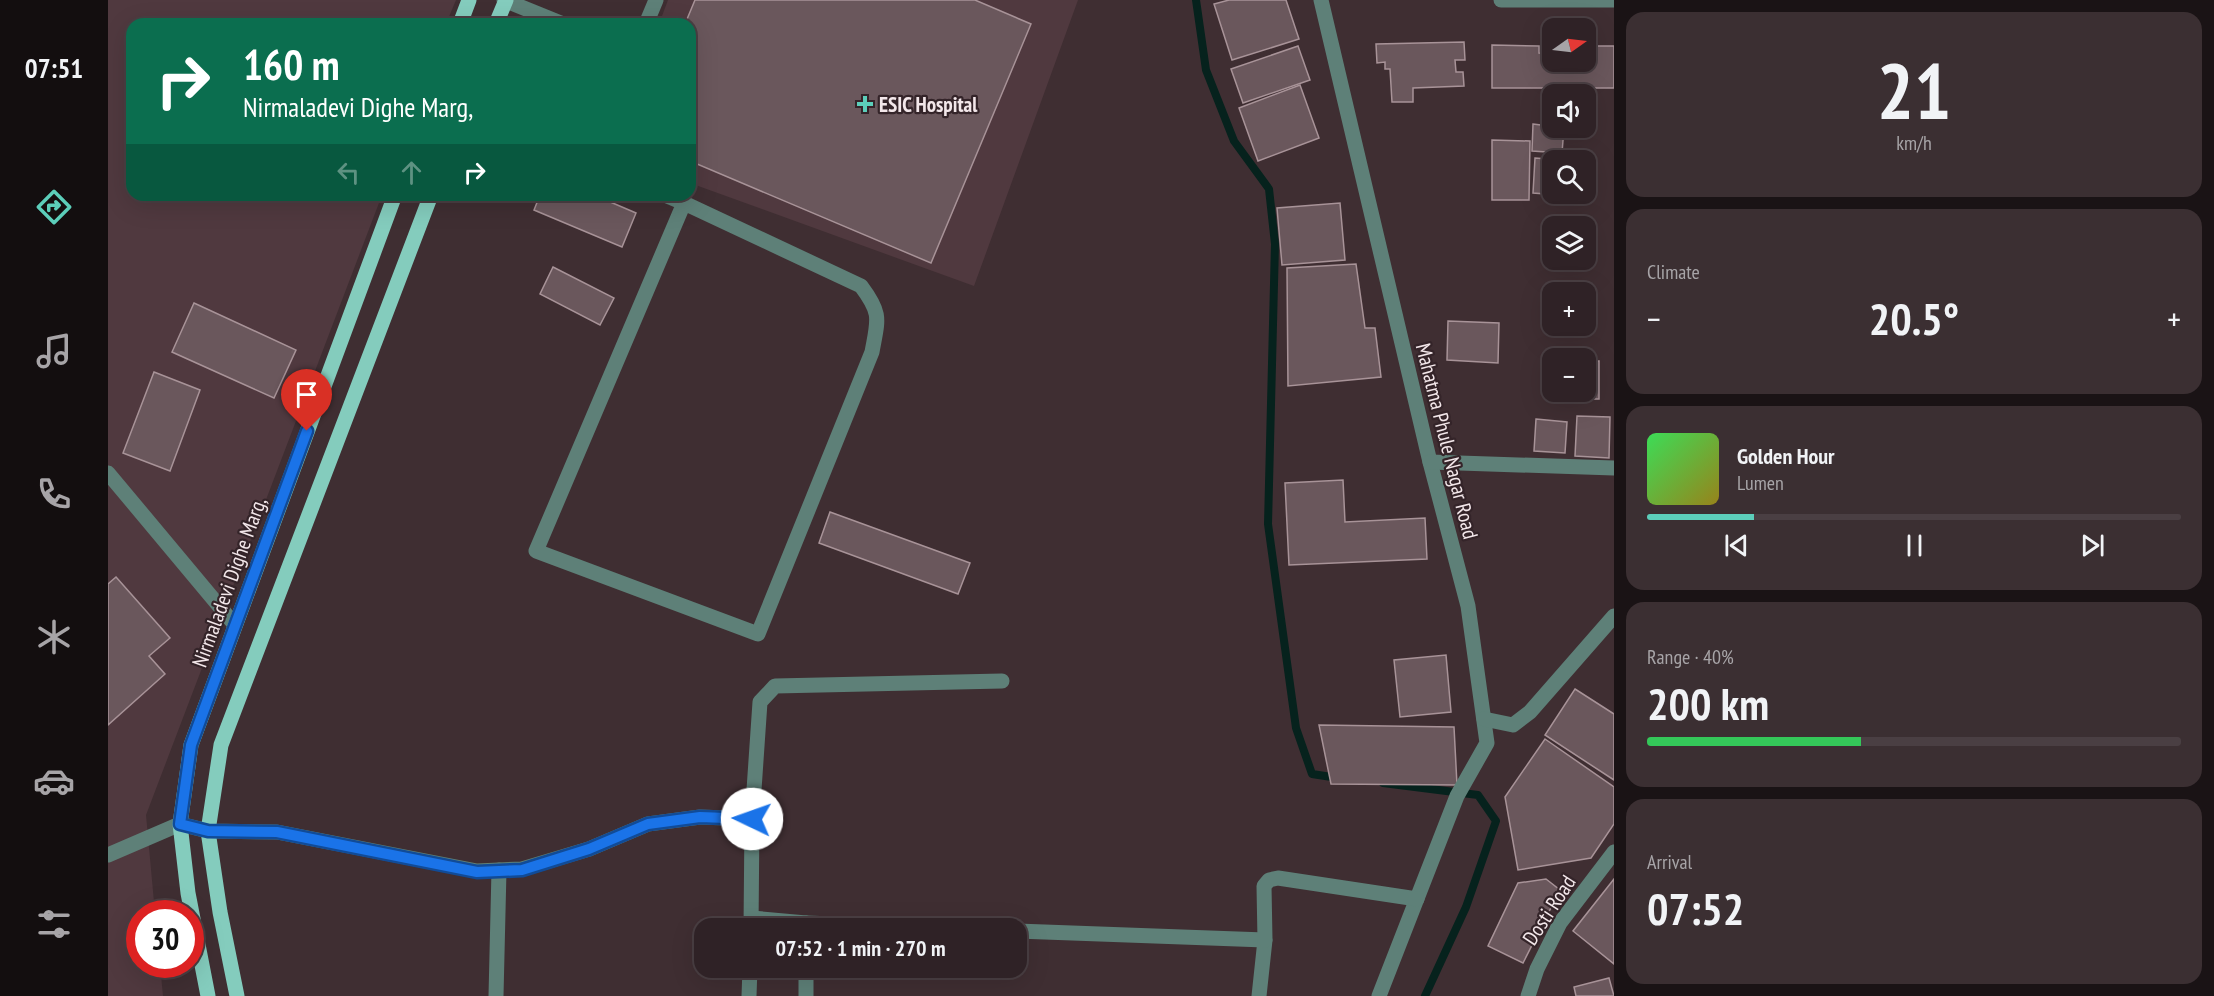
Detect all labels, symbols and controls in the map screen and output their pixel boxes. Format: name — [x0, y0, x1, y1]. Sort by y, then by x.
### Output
north arrow — [1542, 18, 1596, 72]
map controls — [1542, 18, 1596, 402]
text: 160 m — [243, 37, 340, 92]
text: 21 — [1877, 40, 1951, 141]
icon: right — [144, 42, 222, 120]
text: 07:51 — [25, 51, 83, 85]
button: sound — [1542, 84, 1596, 138]
text: Nirmaladevi Dighe Marg, — [243, 90, 473, 124]
place label: ESIC Hospital — [879, 91, 978, 118]
marker: ESIC Hospital — [856, 95, 874, 113]
text: km/h — [1896, 130, 1932, 156]
button: search — [1542, 150, 1596, 204]
icon: left — [332, 156, 365, 189]
icon: ahead — [395, 156, 428, 189]
icon: right — [458, 156, 491, 189]
icon: directions — [33, 186, 75, 228]
button: layers — [1542, 216, 1596, 270]
text: Climate — [1647, 259, 1700, 285]
button: + — [1542, 282, 1596, 336]
text: 20.5° — [1869, 289, 1959, 347]
text: − — [1647, 297, 1661, 340]
text: + — [2167, 297, 2181, 340]
icon: music — [33, 330, 75, 372]
street label: Mahatma Phule Nagar Road — [1410, 340, 1484, 542]
button: − — [1542, 348, 1596, 402]
pin — [281, 369, 332, 431]
icon: arrive — [290, 378, 323, 411]
text: Golden Hour — [1737, 442, 1835, 470]
text: Lumen — [1737, 470, 1784, 496]
icon: phone — [33, 473, 75, 515]
street label: Nirmaladevi Dighe Marg, — [186, 493, 272, 671]
icon: previous — [1720, 529, 1753, 562]
icon: pause — [1898, 529, 1931, 562]
icon: next — [2076, 529, 2109, 562]
icon: climate — [33, 616, 75, 658]
text: Range · 40% — [1647, 644, 1734, 670]
text: 200 km — [1647, 674, 1769, 732]
icon: car — [33, 760, 75, 802]
position arrow — [720, 787, 784, 851]
text: Arrival — [1647, 849, 1692, 875]
street label: Dosti Road — [1516, 870, 1582, 950]
text: 07:52 — [1647, 879, 1744, 937]
speed limit sign: 30 — [126, 900, 204, 978]
icon: filters — [33, 903, 75, 945]
text: 07:52 · 1 min · 270 m — [775, 934, 946, 962]

